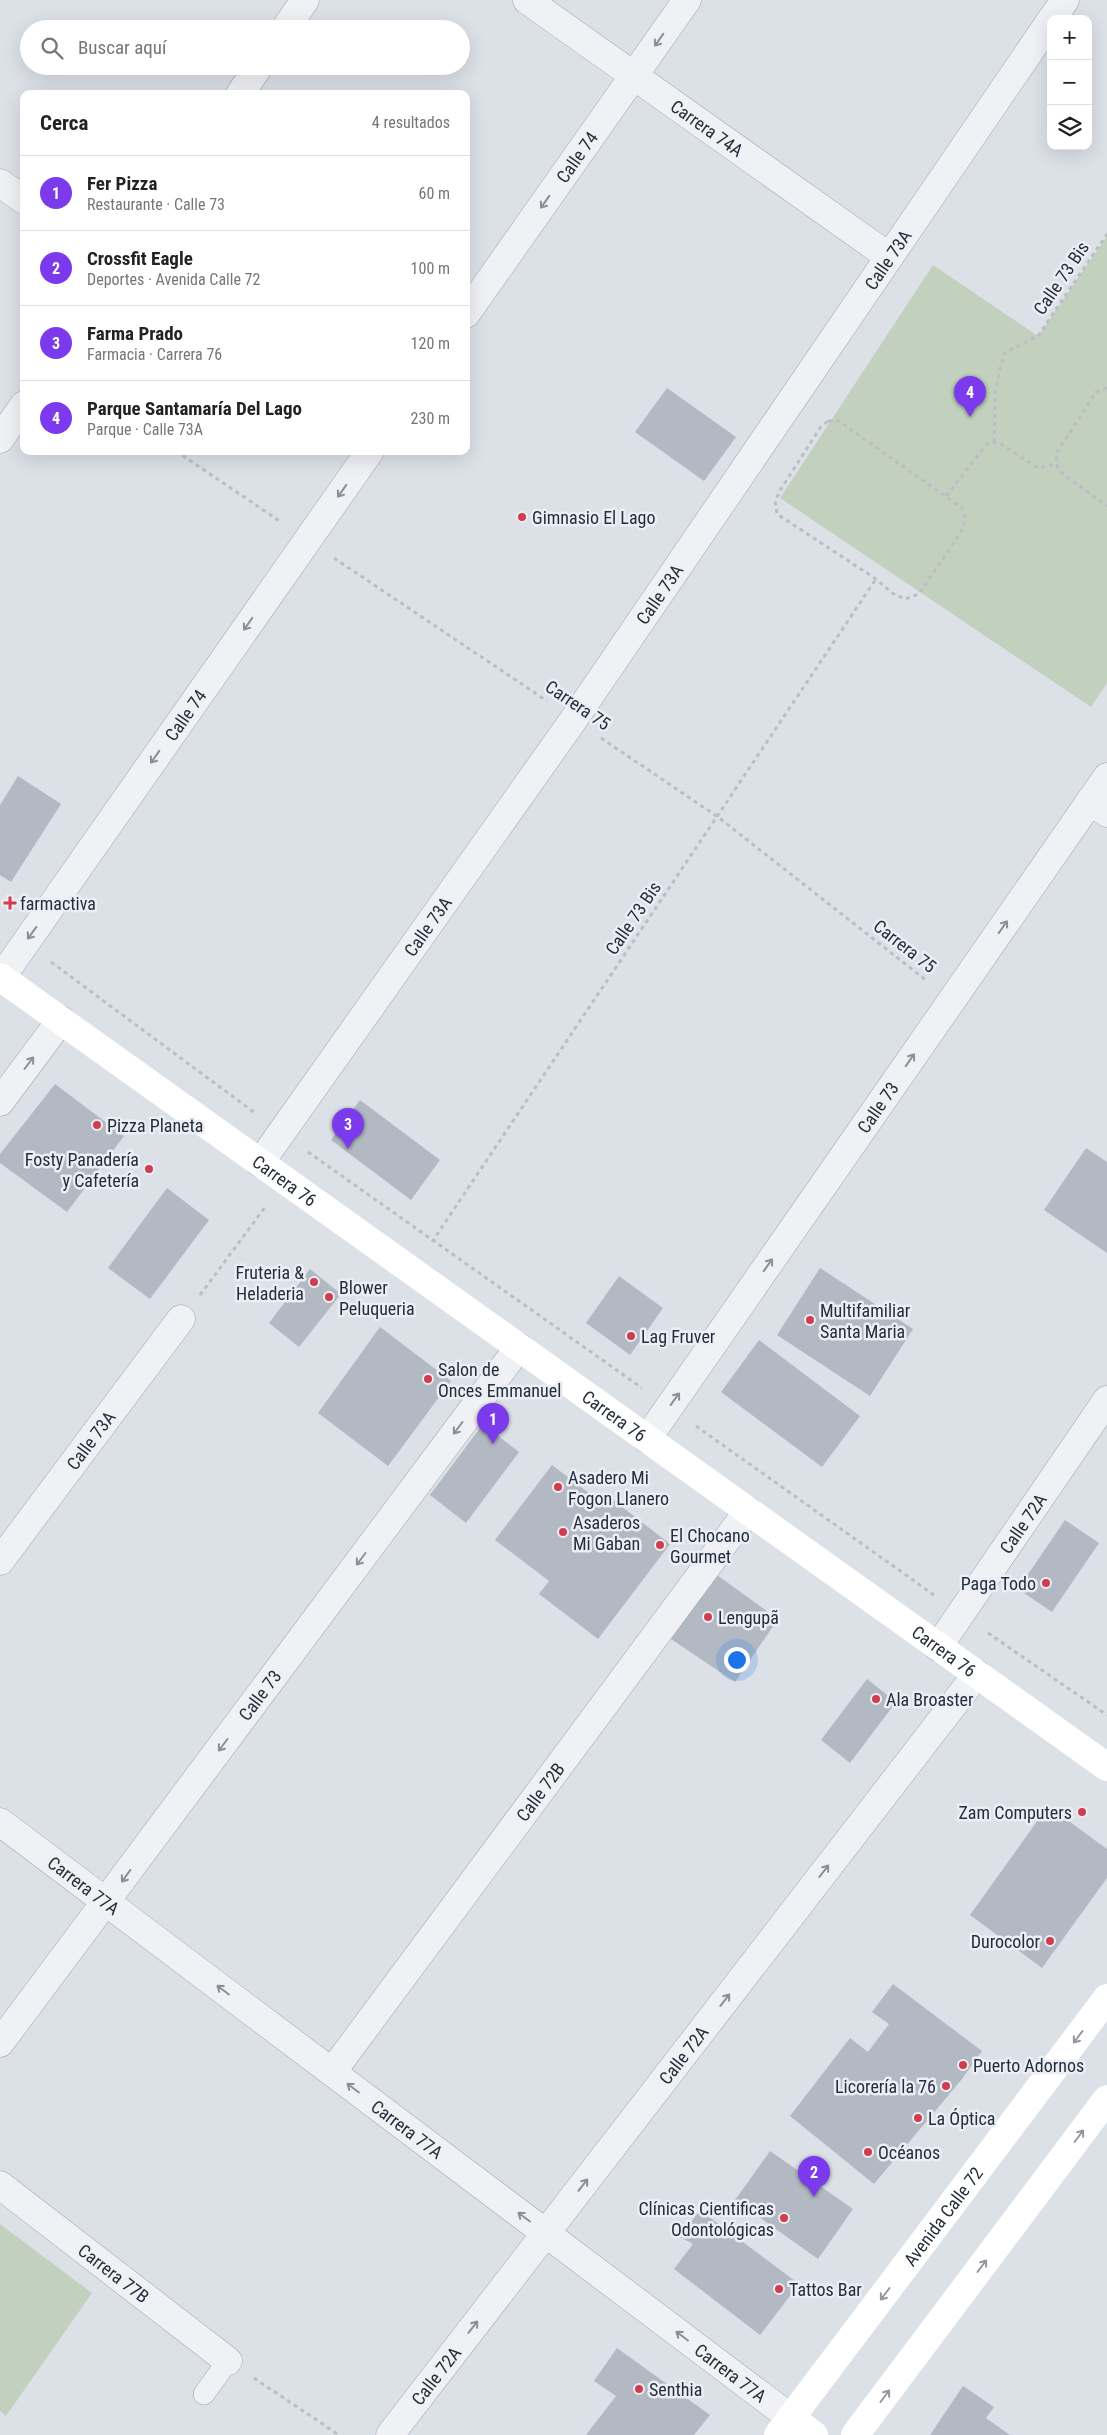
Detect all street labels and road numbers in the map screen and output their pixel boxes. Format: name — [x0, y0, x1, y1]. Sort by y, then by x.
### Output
street label: Carrera 74A — [667, 95, 748, 161]
street label: Calle 74 — [551, 127, 602, 187]
street label: Calle 73A — [860, 225, 916, 294]
street label: Calle 73 Bis — [1029, 237, 1093, 319]
street label: Calle 73A — [631, 560, 687, 628]
street label: Carrera 75 — [542, 676, 615, 734]
street label: Calle 74 — [160, 685, 210, 745]
street label: Calle 73 Bis — [601, 877, 665, 959]
street label: Calle 73A — [399, 892, 456, 960]
street label: Carrera 75 — [869, 915, 941, 977]
street label: Calle 73 — [853, 1078, 903, 1137]
street label: Carrera 76 — [249, 1150, 321, 1210]
street label: Carrera 76 — [578, 1386, 651, 1446]
street label: Calle 73A — [62, 1406, 120, 1474]
street label: Calle 72A — [995, 1489, 1051, 1557]
street label: Carrera 76 — [908, 1621, 980, 1681]
street label: Calle 73 — [234, 1666, 285, 1724]
street label: Calle 72B — [511, 1758, 568, 1825]
street label: Carrera 77A — [44, 1851, 124, 1919]
street label: Calle 72A — [654, 2021, 713, 2088]
street label: Carrera 77A — [367, 2095, 448, 2163]
street label: Avenida Calle 72 — [899, 2163, 987, 2270]
street label: Carrera 77B — [74, 2239, 153, 2307]
street label: Carrera 77A — [691, 2339, 771, 2407]
street label: Calle 72A — [407, 2342, 465, 2409]

